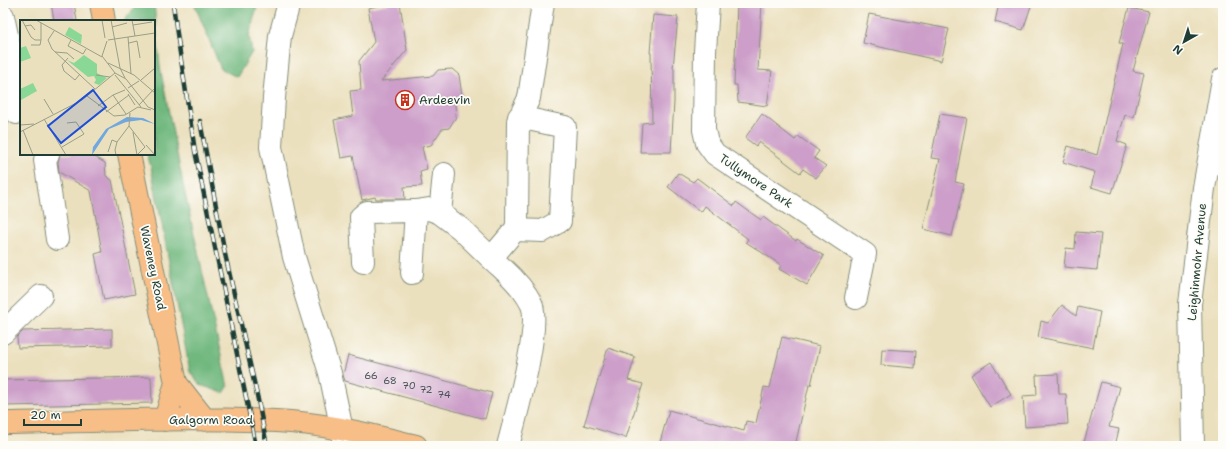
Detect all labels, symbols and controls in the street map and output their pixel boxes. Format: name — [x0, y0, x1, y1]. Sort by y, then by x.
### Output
inset map — [20, 20, 155, 155]
north arrow — [1164, 22, 1204, 62]
text: N — [1170, 41, 1186, 58]
building icon: Ardeevin — [394, 89, 416, 111]
place label: Ardeevin — [419, 92, 470, 108]
street label: Tullymore Park — [716, 150, 796, 212]
street label: Leighinmohr Avenue — [1184, 202, 1210, 322]
street label: Waveney Road — [136, 224, 170, 312]
house number: 66 — [364, 369, 378, 382]
house number: 68 — [383, 374, 397, 387]
house number: 70 — [402, 379, 416, 392]
house number: 72 — [419, 383, 433, 396]
house number: 74 — [437, 388, 451, 401]
scale bar — [24, 401, 81, 427]
text: 20 m — [30, 407, 61, 423]
street label: Galgorm Road — [169, 412, 253, 428]

